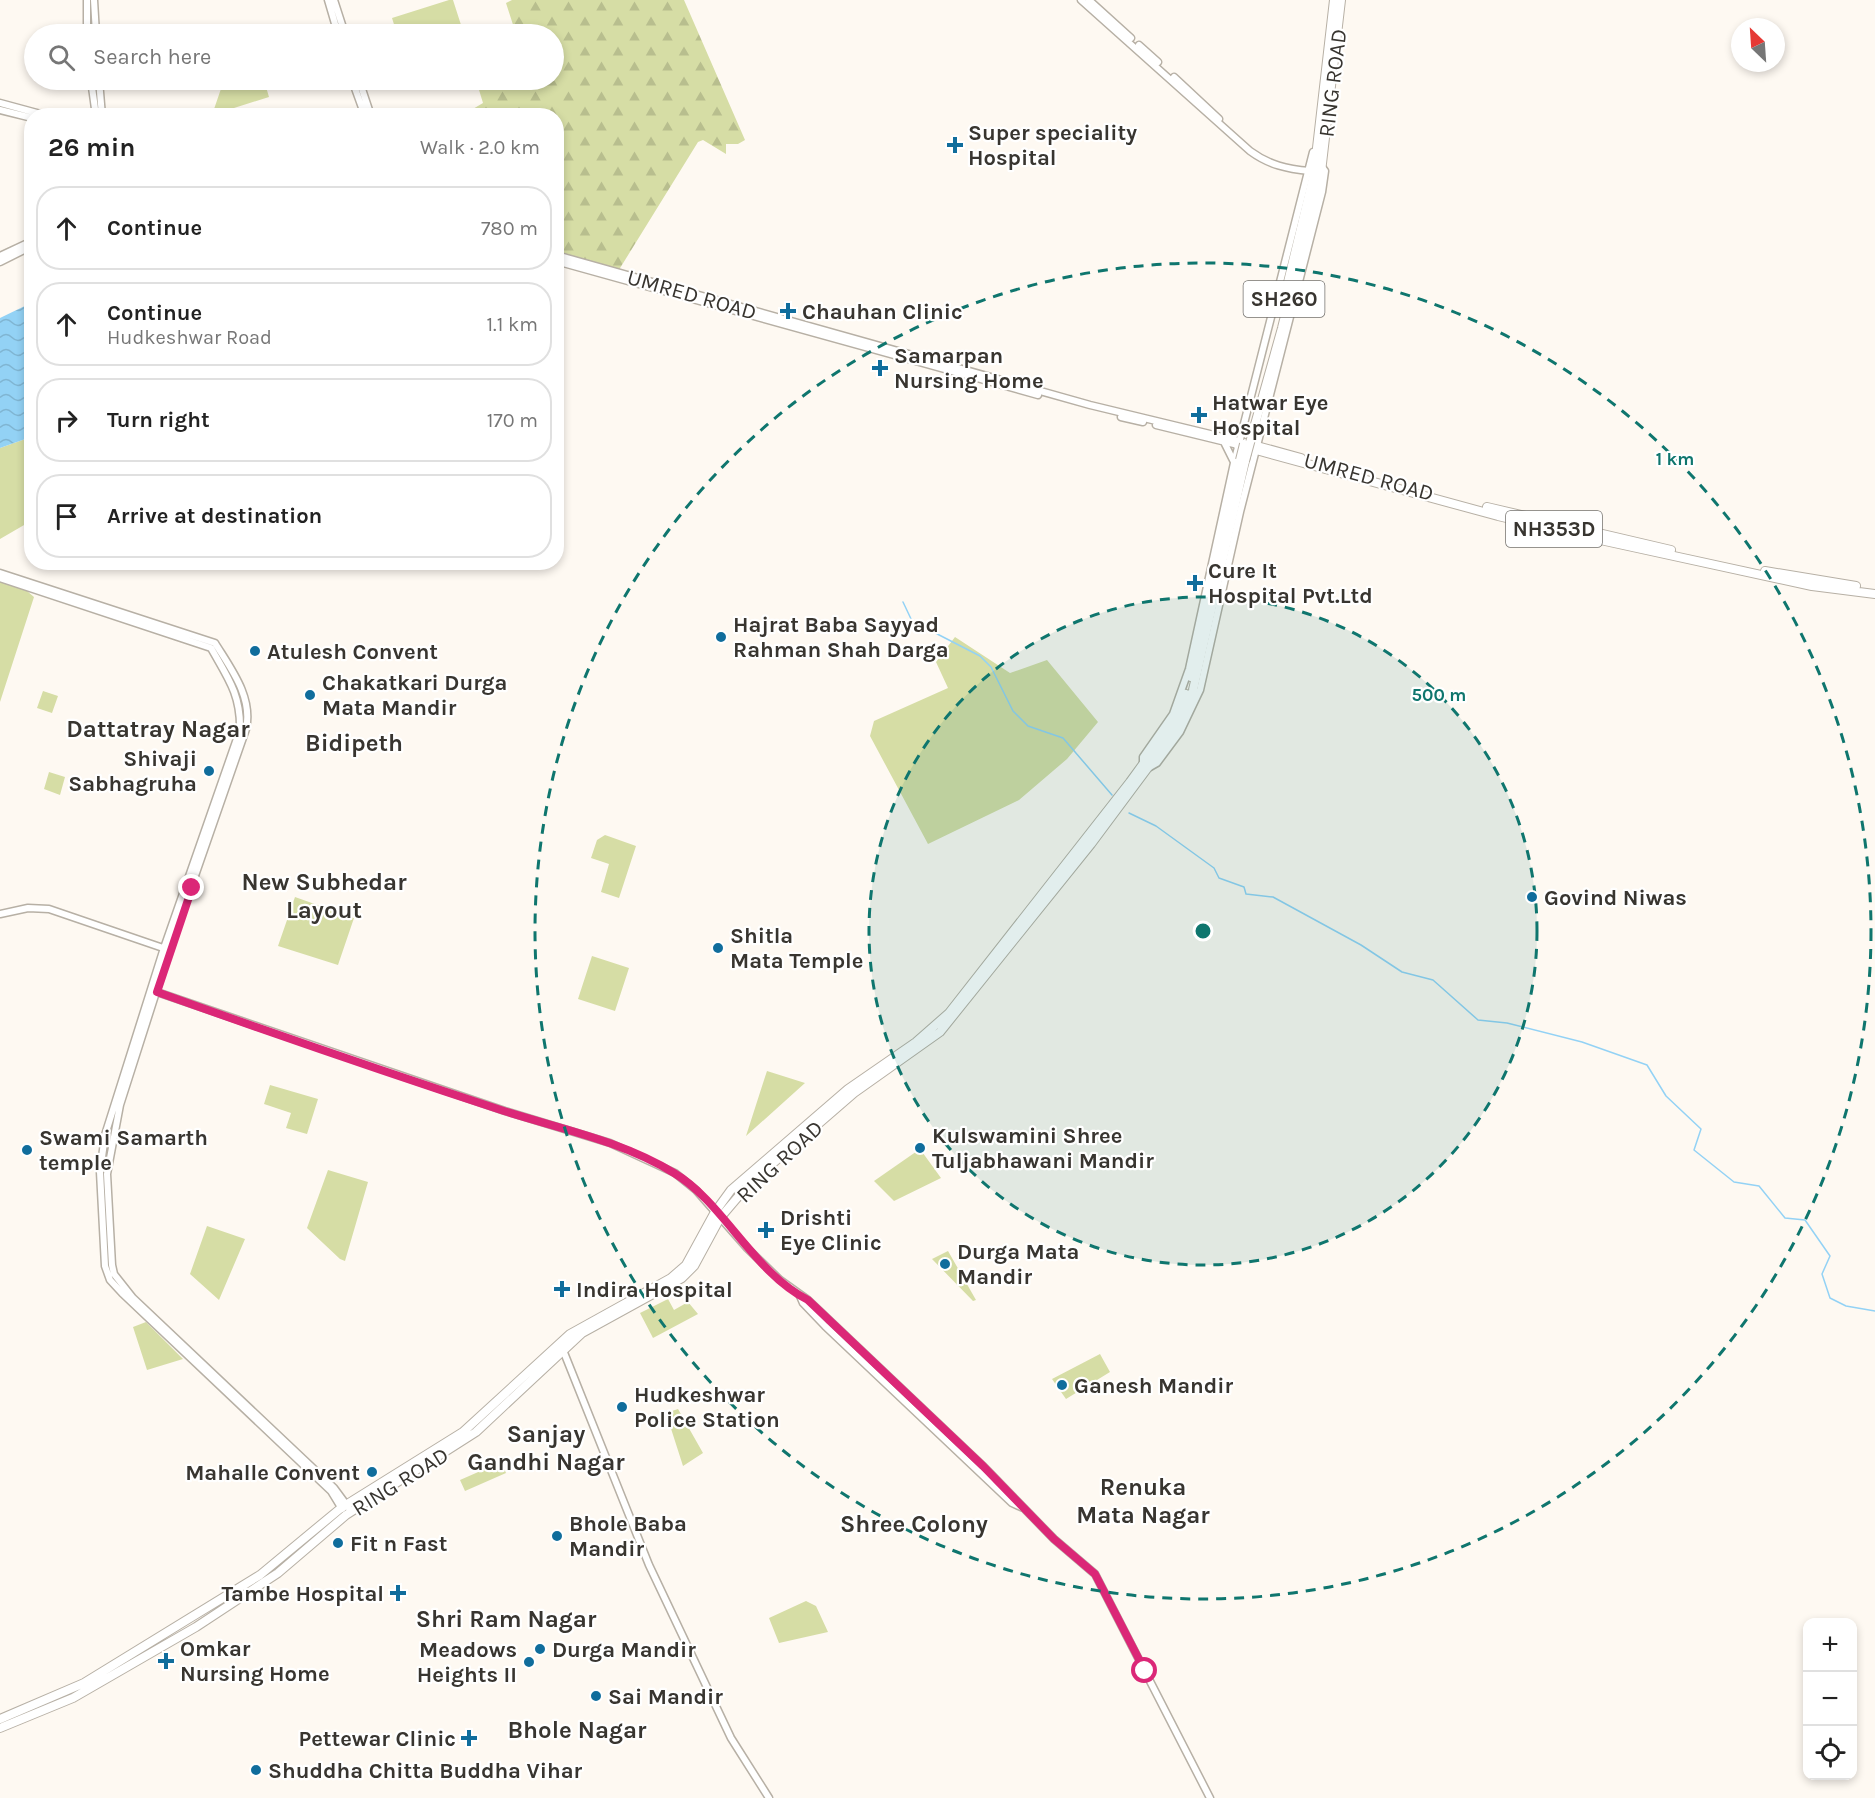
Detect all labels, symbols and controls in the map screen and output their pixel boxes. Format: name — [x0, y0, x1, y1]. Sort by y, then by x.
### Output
north arrow — [1731, 18, 1785, 72]
search box — [24, 24, 564, 90]
street label: RING ROAD — [1313, 27, 1353, 139]
icon: search — [45, 41, 78, 74]
text: Search here — [93, 44, 211, 70]
place label: Super speciality Hospital — [968, 120, 1137, 171]
text: 26 min — [48, 132, 136, 163]
text: Walk · 2.0 km — [420, 136, 540, 159]
marker: Super speciality Hospital — [946, 136, 964, 154]
icon: ahead — [50, 212, 83, 245]
text: Continue — [107, 215, 202, 241]
text: 780 m — [481, 217, 538, 240]
street label: UMRED ROAD — [624, 264, 759, 326]
road number: SH260 — [1244, 281, 1324, 317]
place label: Chauhan Clinic — [802, 299, 963, 325]
text: Continue — [107, 300, 202, 326]
marker: Chauhan Clinic — [779, 302, 797, 320]
icon: ahead — [50, 308, 83, 341]
text: 1.1 km — [486, 313, 538, 336]
text: Hudkeshwar Road — [107, 326, 272, 349]
place label: Samarpan Nursing Home — [894, 343, 1044, 394]
marker: Samarpan Nursing Home — [871, 359, 889, 377]
place label: Hatwar Eye Hospital — [1212, 390, 1328, 441]
icon: right — [50, 404, 83, 437]
marker: Hatwar Eye Hospital — [1190, 406, 1208, 424]
text: Turn right — [107, 407, 210, 433]
text: 170 m — [487, 409, 538, 432]
street label: UMRED ROAD — [1301, 447, 1437, 507]
text: 1 km — [1656, 448, 1694, 470]
icon: arrive — [50, 500, 83, 533]
text: Arrive at destination — [107, 503, 322, 529]
road number: NH353D — [1506, 511, 1602, 547]
place label: Cure It Hospital Pvt.Ltd — [1208, 558, 1373, 609]
marker: Cure It Hospital Pvt.Ltd — [1186, 574, 1204, 592]
place label: Hajrat Baba Sayyad Rahman Shah Darga — [733, 612, 949, 663]
marker: Hajrat Baba Sayyad Rahman Shah Darga — [714, 630, 728, 644]
place label: Atulesh Convent — [267, 639, 438, 665]
marker: Atulesh Convent — [248, 644, 262, 658]
place label: Chakatkari Durga Mata Mandir — [322, 670, 507, 721]
text: 500 m — [1412, 684, 1466, 706]
marker: Chakatkari Durga Mata Mandir — [303, 688, 317, 702]
district label: Dattatray Nagar — [66, 715, 250, 743]
district label: Bidipeth — [305, 729, 403, 757]
place label: Shivaji Sabhagruha — [68, 746, 197, 797]
marker: Shivaji Sabhagruha — [202, 764, 216, 778]
district label: New Subhedar Layout — [241, 868, 407, 924]
route end — [178, 874, 204, 900]
place label: Govind Niwas — [1544, 885, 1687, 911]
marker: Govind Niwas — [1525, 890, 1539, 904]
centre of rings — [1193, 921, 1213, 941]
place label: Shitla Mata Temple — [730, 923, 863, 974]
marker: Shitla Mata Temple — [711, 941, 725, 955]
street label: RING ROAD — [731, 1115, 828, 1208]
place label: Kulswamini Shree Tuljabhawani Mandir — [932, 1123, 1154, 1174]
place label: Swami Samarth temple — [39, 1125, 208, 1176]
marker: Kulswamini Shree Tuljabhawani Mandir — [913, 1141, 927, 1155]
marker: Swami Samarth temple — [20, 1143, 34, 1157]
place label: Drishti Eye Clinic — [780, 1205, 882, 1256]
marker: Drishti Eye Clinic — [757, 1221, 775, 1239]
place label: Durga Mata Mandir — [957, 1239, 1079, 1290]
marker: Durga Mata Mandir — [938, 1257, 952, 1271]
place label: Indira Hospital — [576, 1277, 733, 1303]
marker: Indira Hospital — [553, 1280, 571, 1298]
place label: Ganesh Mandir — [1074, 1373, 1234, 1399]
marker: Ganesh Mandir — [1055, 1378, 1069, 1392]
place label: Hudkeshwar Police Station — [634, 1382, 780, 1433]
marker: Hudkeshwar Police Station — [615, 1400, 629, 1414]
district label: Sanjay Gandhi Nagar — [467, 1420, 625, 1476]
street label: RING ROAD — [347, 1442, 454, 1522]
place label: Mahalle Convent — [185, 1460, 360, 1486]
marker: Mahalle Convent — [365, 1465, 379, 1479]
district label: Renuka Mata Nagar — [1076, 1473, 1210, 1529]
district label: Shree Colony — [840, 1510, 988, 1538]
place label: Bhole Baba Mandir — [569, 1511, 687, 1562]
marker: Bhole Baba Mandir — [550, 1529, 564, 1543]
place label: Fit n Fast — [350, 1531, 448, 1557]
marker: Fit n Fast — [331, 1536, 345, 1550]
place label: Tambe Hospital — [221, 1581, 384, 1607]
marker: Tambe Hospital — [389, 1584, 407, 1602]
district label: Shri Ram Nagar — [416, 1605, 597, 1633]
map controls — [1803, 1618, 1857, 1780]
button: + — [1803, 1618, 1857, 1672]
place label: Omkar Nursing Home — [180, 1636, 330, 1687]
place label: Meadows Heights II — [417, 1637, 517, 1688]
place label: Durga Mandir — [552, 1637, 696, 1663]
marker: Durga Mandir — [533, 1642, 547, 1656]
marker: Omkar Nursing Home — [157, 1652, 175, 1670]
marker: Meadows Heights II — [522, 1655, 536, 1669]
route start — [1131, 1657, 1157, 1683]
button: − — [1803, 1672, 1857, 1726]
place label: Sai Mandir — [608, 1684, 723, 1710]
marker: Sai Mandir — [589, 1689, 603, 1703]
district label: Bhole Nagar — [508, 1716, 647, 1744]
place label: Pettewar Clinic — [298, 1726, 456, 1752]
button: locate — [1803, 1726, 1857, 1780]
marker: Pettewar Clinic — [460, 1729, 478, 1747]
place label: Shuddha Chitta Buddha Vihar — [268, 1758, 583, 1784]
marker: Shuddha Chitta Buddha Vihar — [249, 1763, 263, 1777]

